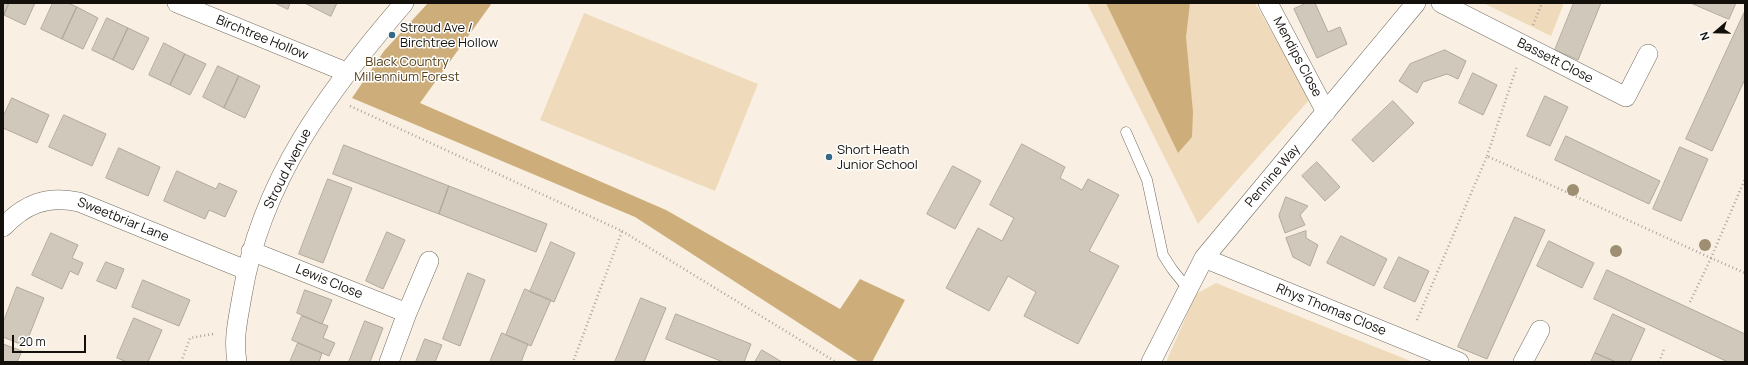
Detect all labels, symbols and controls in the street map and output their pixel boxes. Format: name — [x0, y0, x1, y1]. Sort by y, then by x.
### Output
street label: Birchtree Hollow — [214, 12, 310, 64]
north arrow — [1696, 12, 1736, 52]
street label: Mendips Close — [1269, 14, 1325, 100]
place label: Stroud Ave / Birchtree Hollow — [400, 20, 498, 51]
marker: Stroud Ave / Birchtree Hollow — [387, 30, 397, 40]
text: N — [1696, 30, 1713, 43]
street label: Bassett Close — [1514, 35, 1596, 87]
park label: Black Country Millennium Forest — [354, 54, 460, 85]
street label: Stroud Avenue — [261, 126, 315, 212]
place label: Short Heath Junior School — [837, 142, 918, 173]
street label: Pennine Way — [1242, 142, 1304, 210]
marker: Short Heath Junior School — [824, 152, 834, 162]
street label: Sweetbriar Lane — [75, 195, 171, 245]
street label: Lewis Close — [293, 262, 365, 302]
street label: Rhys Thomas Close — [1274, 281, 1388, 339]
scale bar — [14, 327, 88, 353]
text: 20 m — [19, 333, 46, 350]

